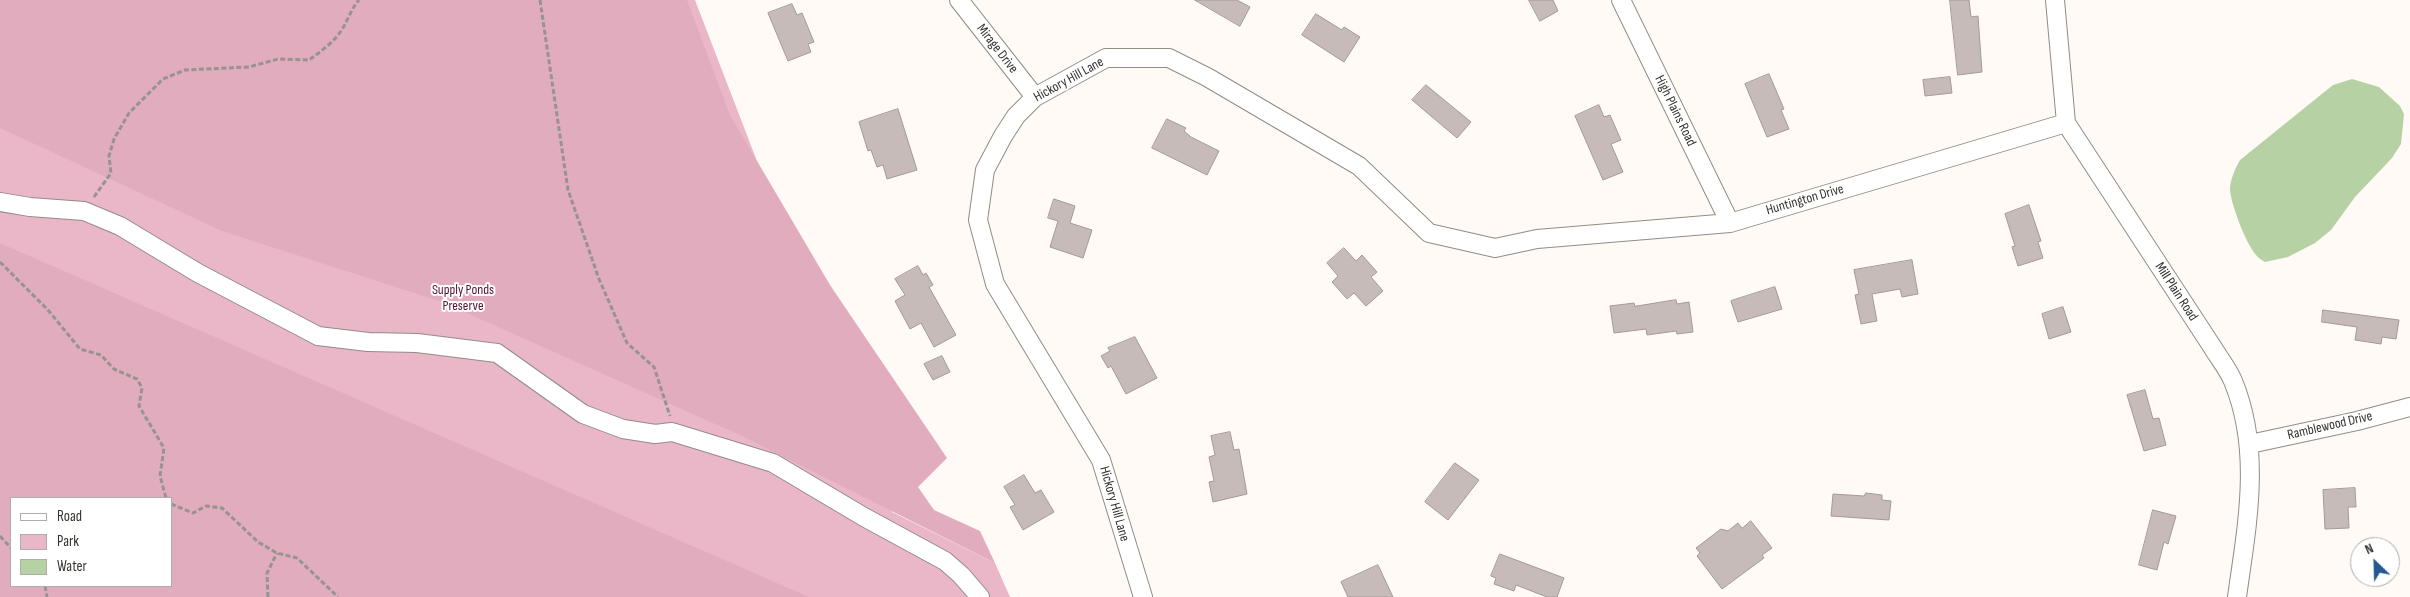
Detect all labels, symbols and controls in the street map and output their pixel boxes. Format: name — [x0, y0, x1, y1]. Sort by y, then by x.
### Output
street label: Mirage Drive — [973, 21, 1021, 77]
street label: Hickory Hill Lane — [1031, 54, 1107, 106]
street label: High Plains Road — [1651, 73, 1699, 149]
street label: Huntington Drive — [1764, 181, 1846, 219]
street label: Mill Plain Road — [2151, 260, 2201, 324]
park label: Supply Ponds Preserve — [432, 282, 494, 314]
street label: Ramblewood Drive — [2286, 408, 2374, 444]
street label: Hickory Hill Lane — [1095, 465, 1133, 543]
legend — [10, 497, 172, 587]
text: Road — [57, 507, 82, 526]
text: Park — [57, 532, 79, 551]
north arrow — [2350, 537, 2400, 587]
text: N — [2362, 539, 2376, 558]
text: Water — [57, 557, 87, 576]

